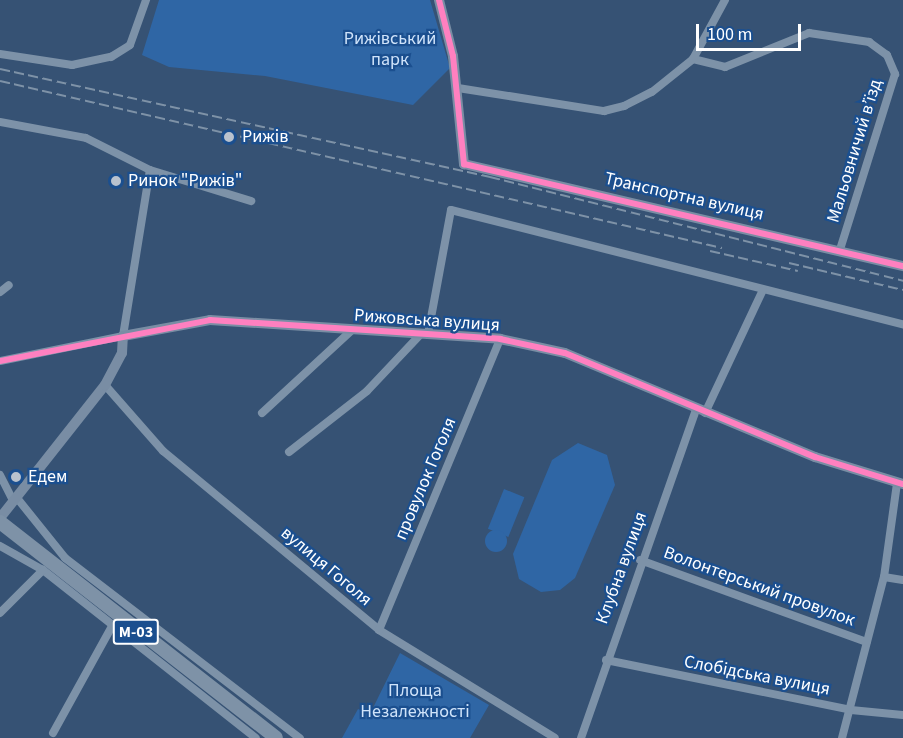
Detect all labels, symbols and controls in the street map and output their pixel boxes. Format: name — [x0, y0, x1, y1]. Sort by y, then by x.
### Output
scale bar — [699, 12, 804, 50]
text: 100 m — [707, 22, 752, 47]
park label: Рижівський парк — [344, 29, 436, 72]
street label: Мальовничий в’їзд — [823, 77, 887, 225]
place label: Рижів — [242, 126, 288, 148]
marker: Рижів — [220, 128, 238, 146]
street label: Транспортна вулиця — [602, 168, 766, 226]
place label: Ринок "Рижів" — [128, 170, 242, 192]
marker: Ринок "Рижів" — [109, 174, 123, 188]
street label: Рижовська вулиця — [353, 305, 501, 337]
street label: провулок Гоголя — [390, 415, 462, 543]
place label: Едем — [28, 466, 67, 488]
marker: Едем — [9, 470, 23, 484]
street label: Клубна вулиця — [592, 509, 652, 627]
street label: вулиця Гоголя — [276, 523, 376, 611]
street label: Волонтерський провулок — [660, 542, 858, 632]
road number: М-03 — [112, 619, 160, 645]
street label: Слобідська вулиця — [682, 651, 832, 701]
park label: Площа Незалежності — [360, 681, 470, 724]

